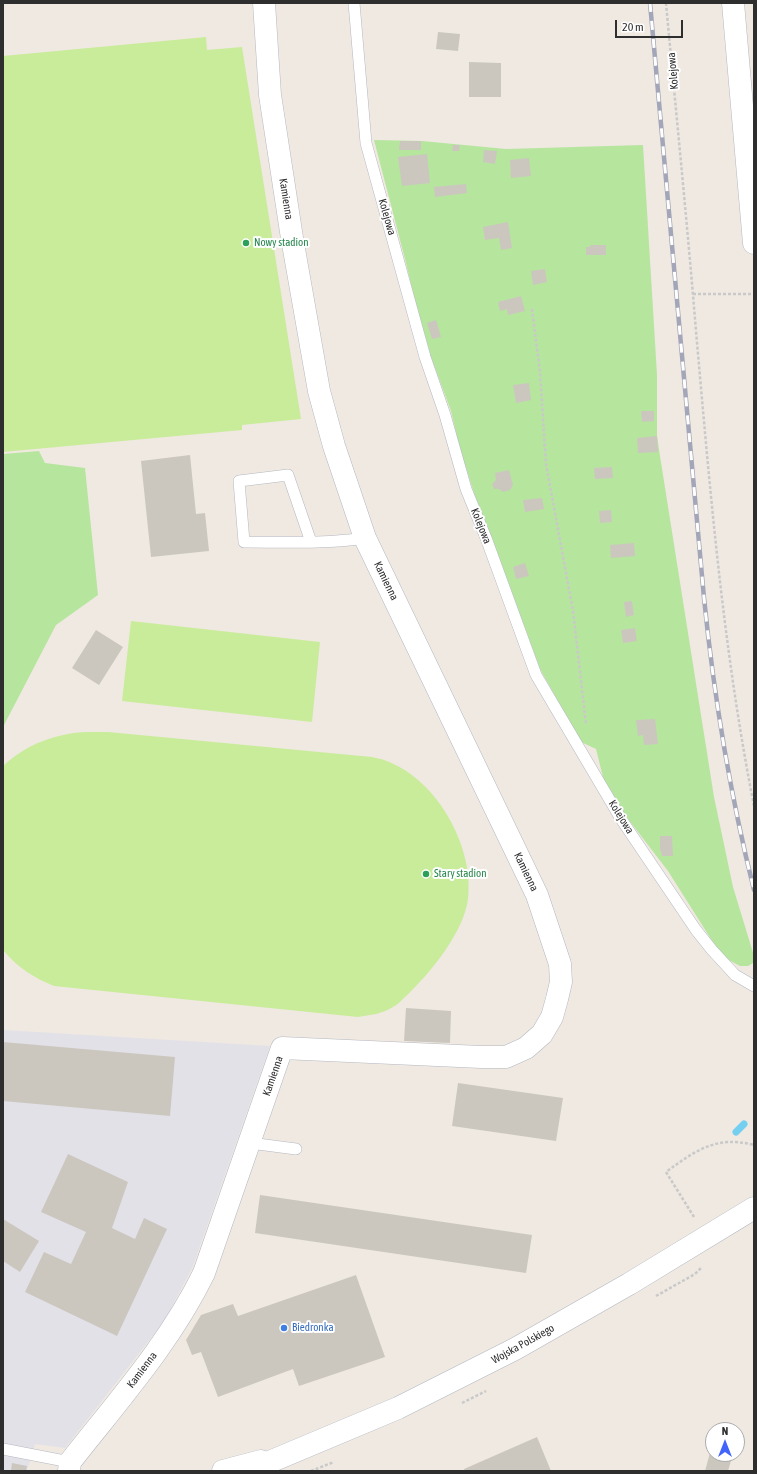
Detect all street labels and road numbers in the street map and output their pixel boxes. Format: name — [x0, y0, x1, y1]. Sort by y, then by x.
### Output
street label: Kolejowa — [665, 52, 681, 90]
street label: Kamienna — [276, 177, 296, 221]
street label: Kolejowa — [376, 197, 398, 237]
street label: Kolejowa — [468, 506, 494, 546]
street label: Kamienna — [371, 559, 401, 603]
street label: Kolejowa — [606, 798, 636, 836]
street label: Kamienna — [511, 850, 541, 894]
street label: Kamienna — [260, 1054, 286, 1098]
street label: Wojska Polskiego — [489, 1321, 557, 1367]
street label: Kamienna — [124, 1349, 160, 1391]

